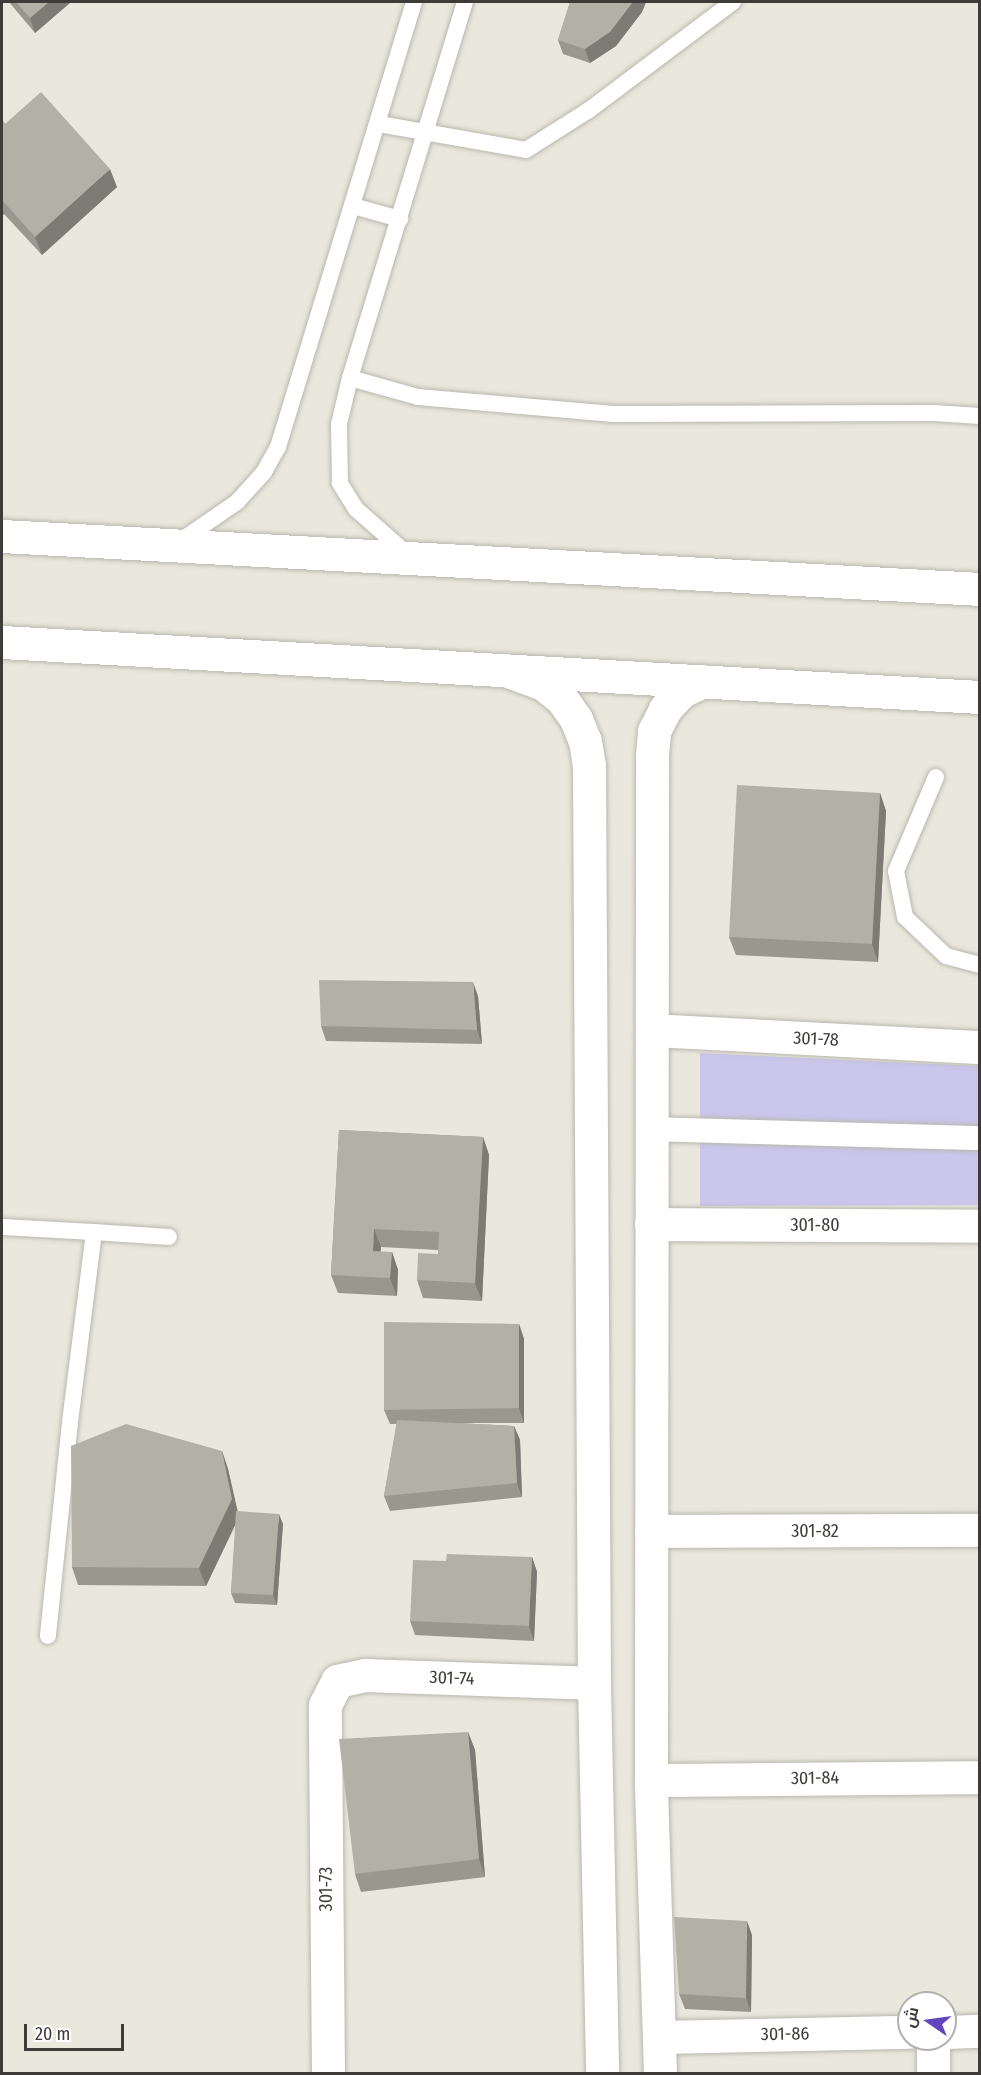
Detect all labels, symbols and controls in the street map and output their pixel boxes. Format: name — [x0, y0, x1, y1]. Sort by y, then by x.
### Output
street label: 301-78 — [793, 1027, 839, 1051]
street label: 301-80 — [790, 1214, 840, 1236]
street label: 301-82 — [791, 1520, 839, 1542]
street label: 301-74 — [429, 1666, 475, 1690]
street label: 301-84 — [791, 1767, 839, 1789]
street label: 301-73 — [315, 1867, 337, 1911]
north arrow — [897, 1991, 957, 2051]
text: ش — [899, 2005, 922, 2029]
scale bar — [27, 2012, 128, 2050]
text: 20 m — [35, 2023, 70, 2045]
street label: 301-86 — [760, 2023, 810, 2045]

